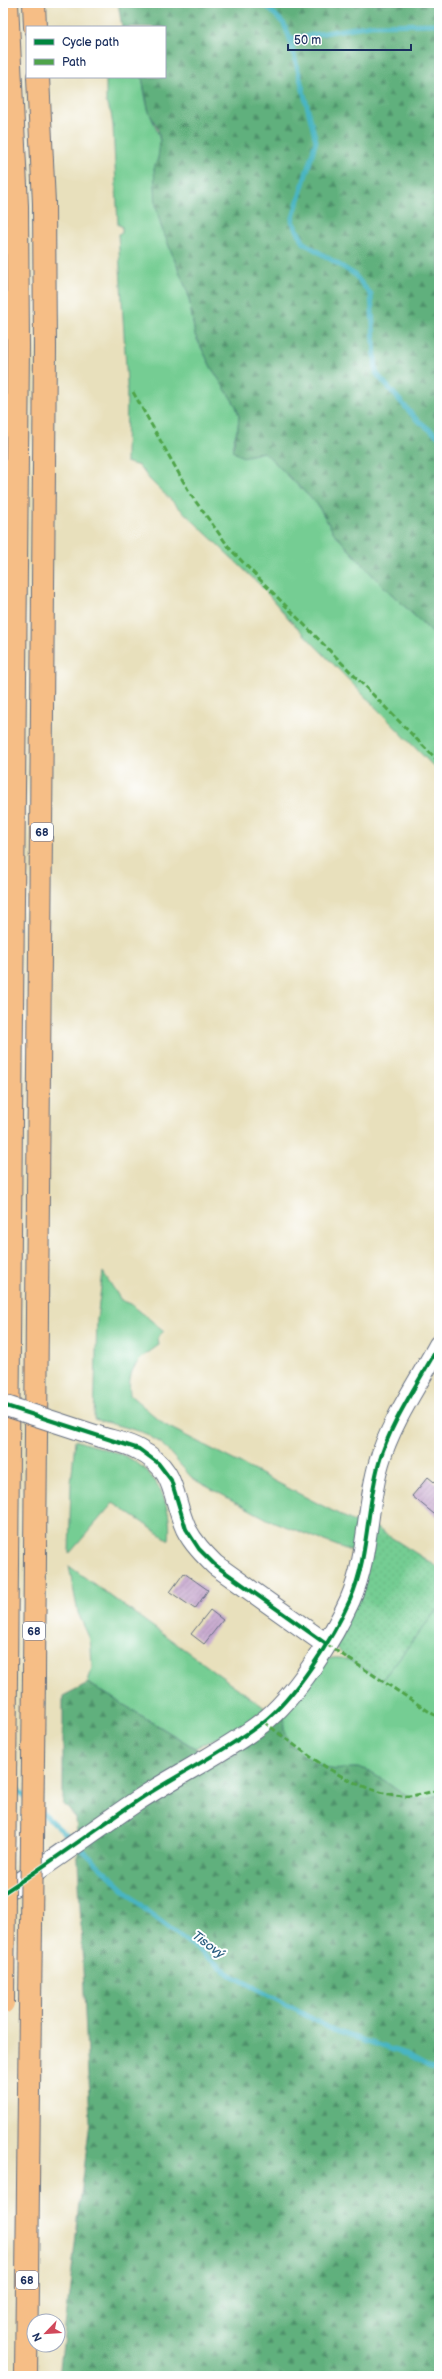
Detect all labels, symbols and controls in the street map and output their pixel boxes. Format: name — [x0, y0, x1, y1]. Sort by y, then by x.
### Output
legend — [26, 26, 166, 78]
scale bar — [288, 26, 411, 52]
text: 50 m — [294, 33, 321, 48]
text: Cycle path — [62, 35, 119, 50]
text: Path — [62, 55, 87, 70]
road number: 68 — [31, 823, 53, 841]
road number: 68 — [23, 1622, 45, 1640]
water label: Tisový — [189, 1928, 229, 1963]
road number: 68 — [16, 2271, 38, 2289]
north arrow — [26, 2313, 66, 2353]
text: N — [30, 2331, 45, 2344]

